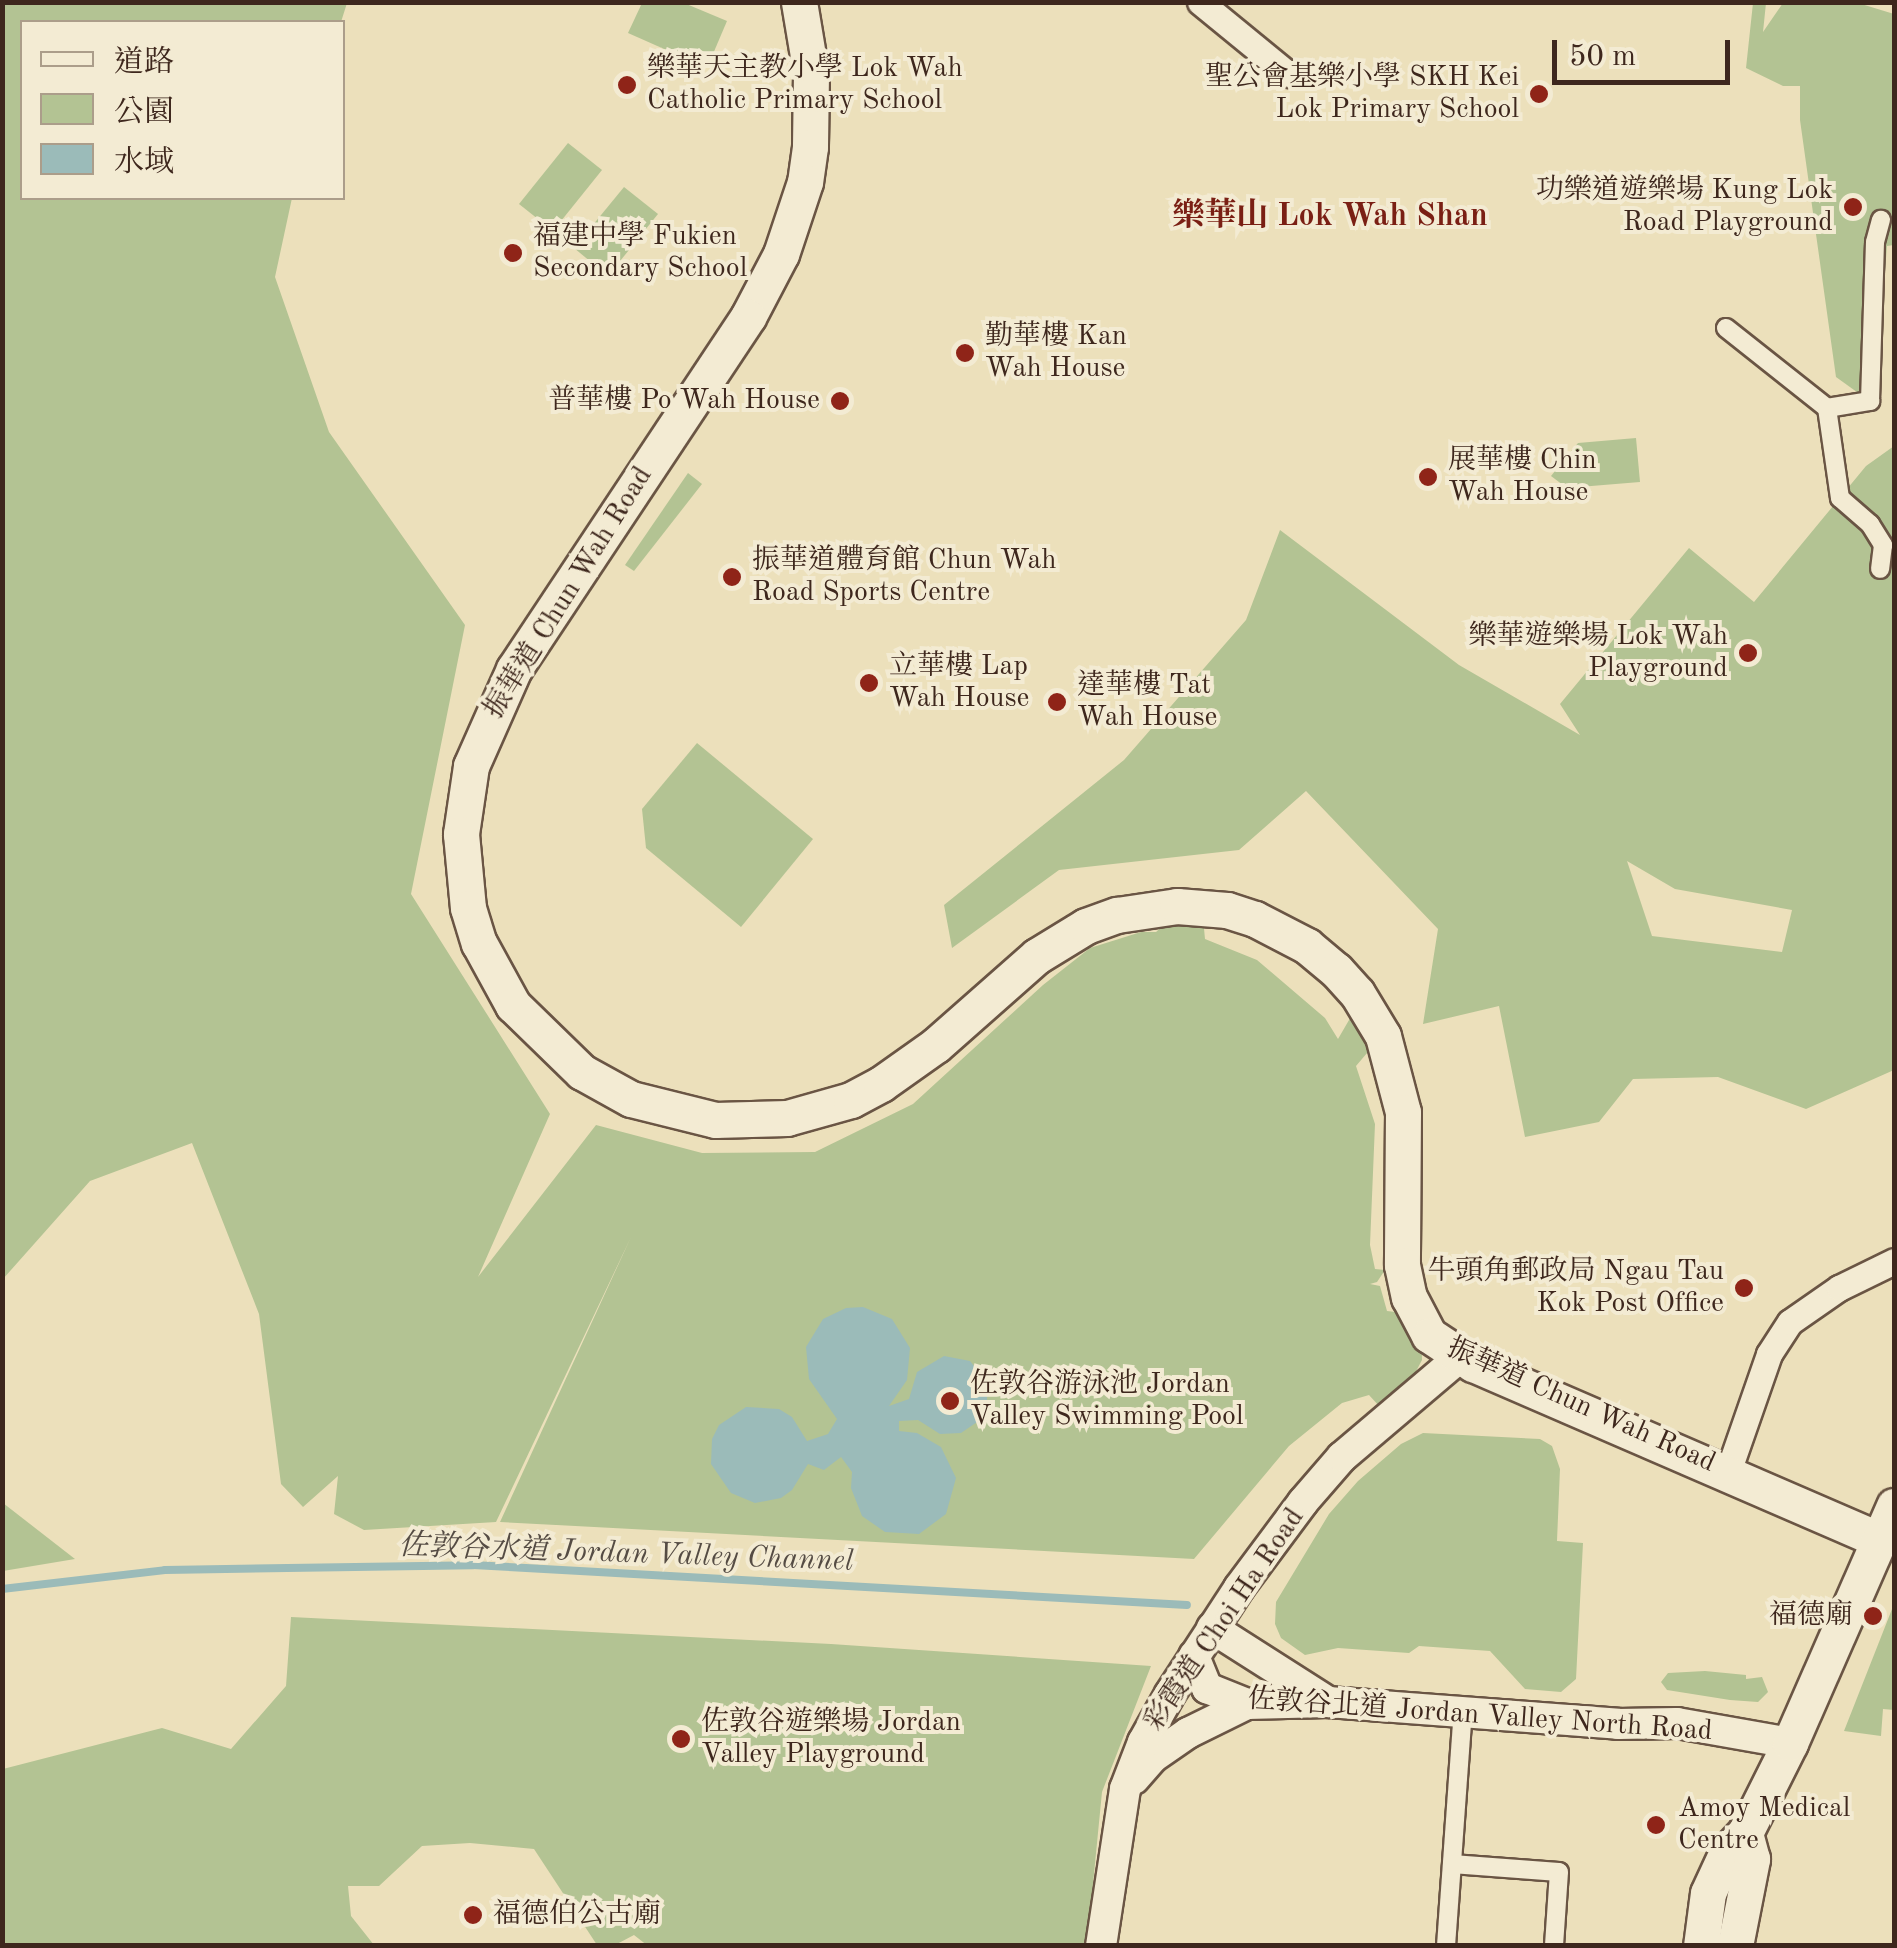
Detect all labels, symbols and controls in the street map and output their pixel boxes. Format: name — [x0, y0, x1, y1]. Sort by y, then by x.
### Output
legend — [20, 20, 345, 200]
scale bar — [1557, 20, 1734, 82]
text: 50 m — [1569, 42, 1636, 72]
text: 道路 — [114, 48, 174, 78]
place label: 樂華天主教小學 Lok Wah Catholic Primary School — [647, 52, 963, 118]
place label: 聖公會基樂小學 SKH Kei Lok Primary School — [1205, 61, 1519, 127]
marker: 樂華天主教小學 Lok Wah Catholic Primary School — [616, 74, 638, 96]
marker: 聖公會基樂小學 SKH Kei Lok Primary School — [1528, 83, 1550, 105]
text: 公園 — [114, 98, 174, 128]
text: 水域 — [114, 148, 174, 178]
place label: 功樂道遊樂場 Kung Lok Road Playground — [1536, 174, 1833, 240]
marker: 功樂道遊樂場 Kung Lok Road Playground — [1842, 196, 1864, 218]
district label: 樂華山 Lok Wah Shan — [1172, 198, 1488, 236]
place label: 福建中學 Fukien Secondary School — [533, 220, 747, 286]
marker: 福建中學 Fukien Secondary School — [502, 242, 524, 264]
place label: 勤華樓 Kan Wah House — [985, 320, 1127, 386]
marker: 勤華樓 Kan Wah House — [954, 342, 976, 364]
place label: 普華樓 Po Wah House — [548, 384, 820, 418]
marker: 普華樓 Po Wah House — [829, 390, 851, 412]
place label: 展華樓 Chin Wah House — [1448, 444, 1597, 510]
street label: 振華道 Chun Wah Road — [478, 461, 660, 725]
marker: 展華樓 Chin Wah House — [1417, 466, 1439, 488]
place label: 振華道體育館 Chun Wah Road Sports Centre — [752, 544, 1056, 610]
marker: 振華道體育館 Chun Wah Road Sports Centre — [721, 566, 743, 588]
place label: 樂華遊樂場 Lok Wah Playground — [1468, 620, 1728, 686]
marker: 樂華遊樂場 Lok Wah Playground — [1737, 642, 1759, 664]
place label: 立華樓 Lap Wah House — [889, 650, 1030, 716]
place label: 達華樓 Tat Wah House — [1077, 669, 1218, 735]
marker: 立華樓 Lap Wah House — [858, 672, 880, 694]
marker: 達華樓 Tat Wah House — [1046, 691, 1068, 713]
place label: 牛頭角郵政局 Ngau Tau Kok Post Office — [1428, 1255, 1724, 1321]
marker: 牛頭角郵政局 Ngau Tau Kok Post Office — [1733, 1277, 1755, 1299]
street label: 振華道 Chun Wah Road — [1441, 1332, 1721, 1480]
place label: 佐敦谷游泳池 Jordan Valley Swimming Pool — [970, 1368, 1244, 1434]
marker: 佐敦谷游泳池 Jordan Valley Swimming Pool — [939, 1390, 961, 1412]
street label: 彩霞道 Choi Ha Road — [1138, 1502, 1312, 1738]
water label: 佐敦谷水道 Jordan Valley Channel — [398, 1528, 854, 1580]
place label: 福德廟 — [1769, 1599, 1853, 1633]
marker: 福德廟 — [1862, 1605, 1884, 1627]
street label: 佐敦谷北道 Jordan Valley North Road — [1246, 1683, 1714, 1749]
place label: 佐敦谷遊樂場 Jordan Valley Playground — [701, 1706, 961, 1772]
marker: 佐敦谷遊樂場 Jordan Valley Playground — [670, 1728, 692, 1750]
place label: Amoy Medical Centre — [1678, 1792, 1850, 1858]
marker: Amoy Medical Centre — [1643, 1812, 1669, 1838]
place label: 福德伯公古廟 — [493, 1898, 661, 1932]
marker: 福德伯公古廟 — [462, 1904, 484, 1926]

